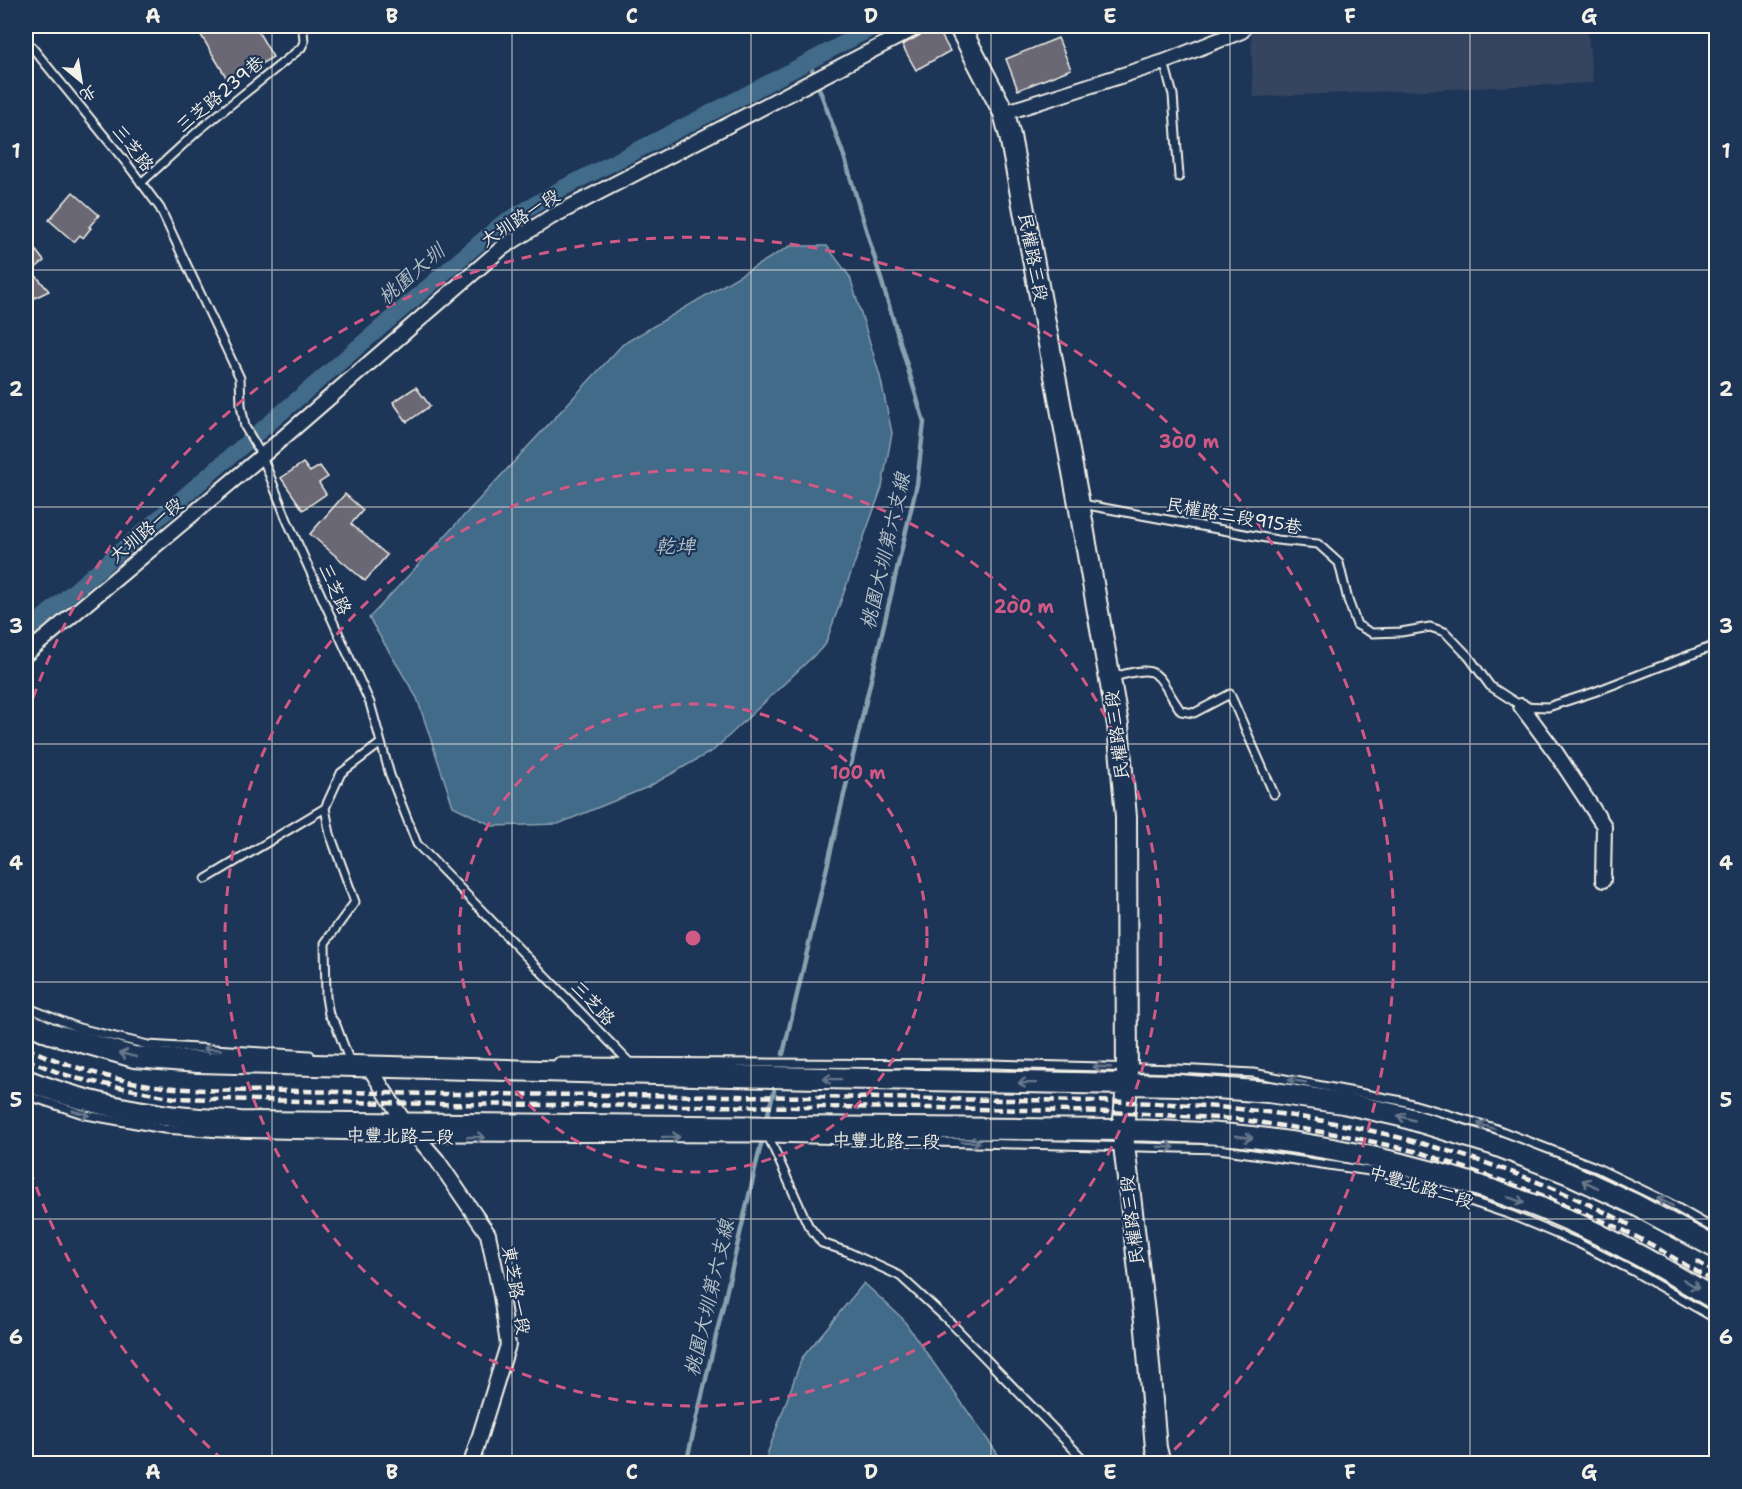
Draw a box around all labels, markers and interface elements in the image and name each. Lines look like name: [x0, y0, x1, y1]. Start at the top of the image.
text: A: [145, 3, 161, 29]
text: B: [386, 3, 398, 29]
text: C: [626, 3, 638, 29]
text: D: [864, 3, 878, 29]
text: E: [1103, 3, 1117, 29]
text: F: [1344, 3, 1356, 29]
text: G: [1581, 3, 1597, 29]
street label: 三芝路239巷: [171, 50, 269, 138]
north arrow: [51, 51, 111, 111]
text: 北: [76, 80, 100, 107]
street label: 三芝路: [107, 119, 159, 177]
text: 1: [11, 138, 21, 164]
text: 1: [1721, 138, 1731, 164]
street label: 大圳路一段: [476, 183, 564, 253]
street label: 民權路三段: [1013, 211, 1053, 303]
water label: 桃園大圳: [372, 237, 451, 310]
text: 2: [9, 376, 23, 402]
text: 2: [1719, 376, 1733, 402]
text: 300 m: [1159, 430, 1220, 454]
water label: 桃園大圳第六支線: [854, 469, 916, 632]
street label: 大圳路一段: [104, 492, 188, 568]
street label: 民權路三段915巷: [1164, 492, 1304, 540]
water label: 乾埤: [655, 533, 697, 559]
street label: 三芝路: [313, 559, 357, 619]
text: 200 m: [994, 595, 1055, 619]
text: 3: [9, 613, 23, 639]
text: 3: [1719, 613, 1733, 639]
street label: 民權路三段: [1100, 689, 1134, 781]
text: 100 m: [830, 761, 886, 785]
text: 4: [9, 850, 23, 876]
text: 4: [1719, 850, 1733, 876]
centre of rings: [683, 928, 703, 948]
street label: 三芝路: [566, 975, 620, 1031]
one-way arrow: [202, 1043, 222, 1054]
one-way arrow: [119, 1049, 138, 1061]
one-way arrow: [1093, 1062, 1113, 1073]
one-way arrow: [822, 1073, 842, 1084]
one-way arrow: [1287, 1075, 1307, 1086]
one-way arrow: [1017, 1077, 1037, 1089]
text: 5: [10, 1087, 22, 1113]
text: 5: [1720, 1087, 1732, 1113]
one-way arrow: [71, 1108, 90, 1119]
one-way arrow: [1397, 1112, 1416, 1123]
one-way arrow: [1477, 1120, 1496, 1131]
street label: 中豐北路二段: [346, 1123, 454, 1149]
street label: 中豐北路二段: [832, 1128, 940, 1154]
one-way arrow: [466, 1131, 486, 1143]
one-way arrow: [661, 1131, 681, 1143]
one-way arrow: [1234, 1131, 1254, 1142]
one-way arrow: [960, 1137, 980, 1148]
one-way arrow: [1155, 1141, 1175, 1152]
street label: 中豐北路二段: [1366, 1160, 1476, 1214]
street label: 民權路三段: [1115, 1174, 1149, 1266]
one-way arrow: [1581, 1177, 1599, 1189]
one-way arrow: [1506, 1195, 1524, 1206]
one-way arrow: [1657, 1196, 1675, 1207]
water label: 桃園大圳第六支線: [678, 1216, 740, 1379]
street label: 東芝路一段: [496, 1244, 536, 1336]
one-way arrow: [1682, 1279, 1699, 1291]
text: 6: [9, 1324, 23, 1350]
text: 6: [1719, 1324, 1733, 1350]
text: A: [145, 1459, 161, 1485]
text: B: [386, 1459, 398, 1485]
text: C: [626, 1459, 638, 1485]
text: D: [864, 1459, 878, 1485]
text: E: [1103, 1459, 1117, 1485]
text: F: [1344, 1459, 1356, 1485]
text: G: [1581, 1459, 1597, 1485]

